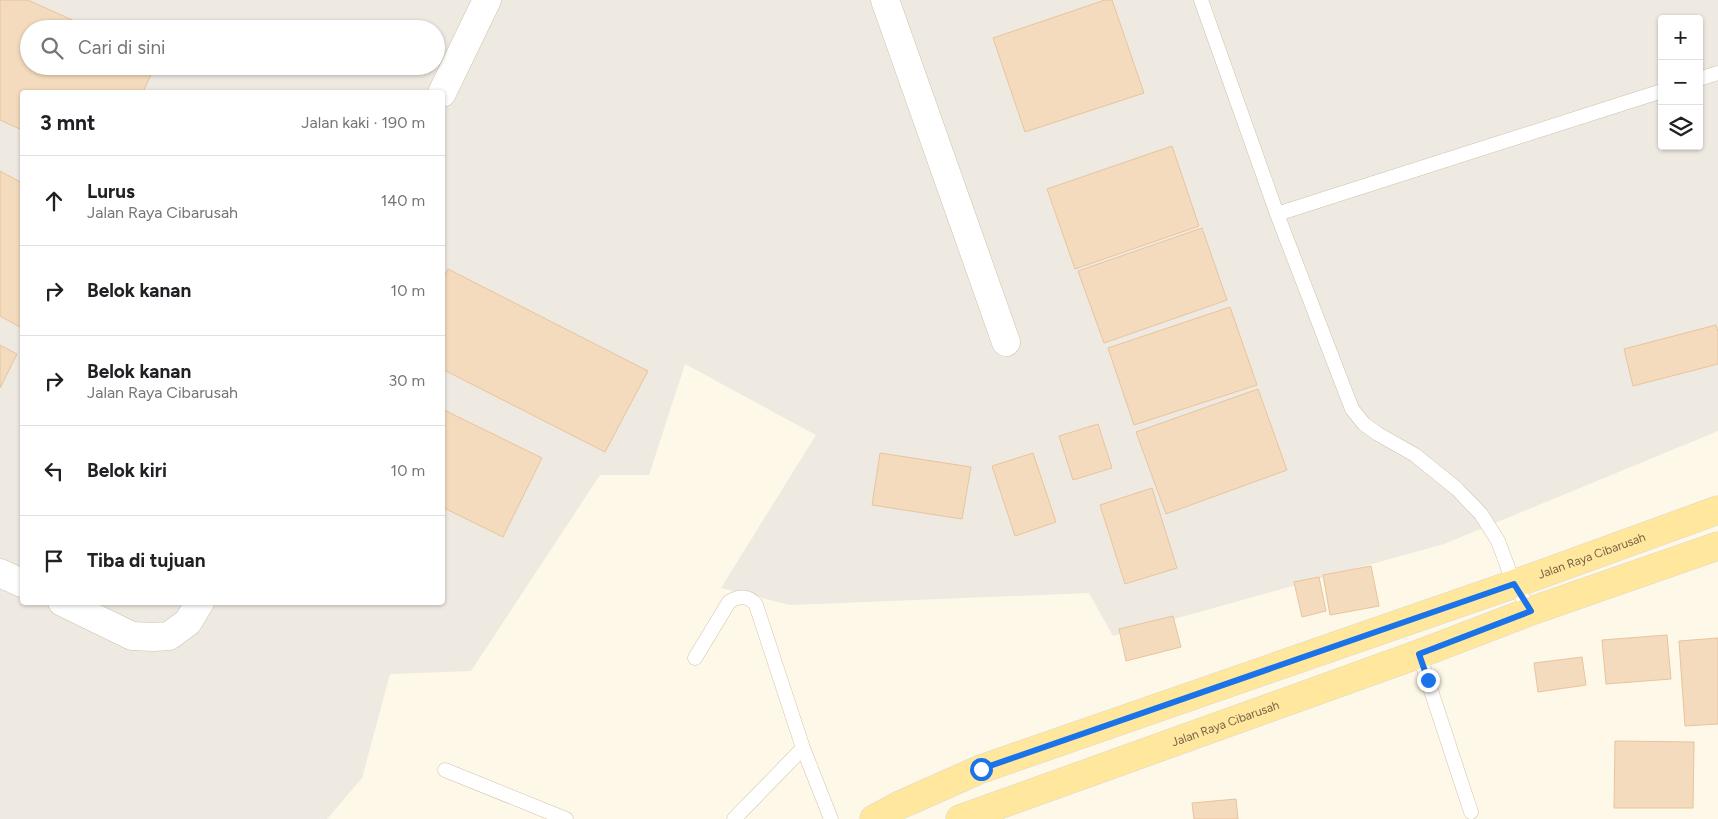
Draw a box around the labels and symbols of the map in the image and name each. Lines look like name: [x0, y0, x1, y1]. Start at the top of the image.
street label: Jalan Raya Cibarusah: [1536, 530, 1648, 582]
route end: [1417, 669, 1440, 692]
street label: Jalan Raya Cibarusah: [1170, 698, 1281, 749]
route start: [970, 758, 993, 781]

